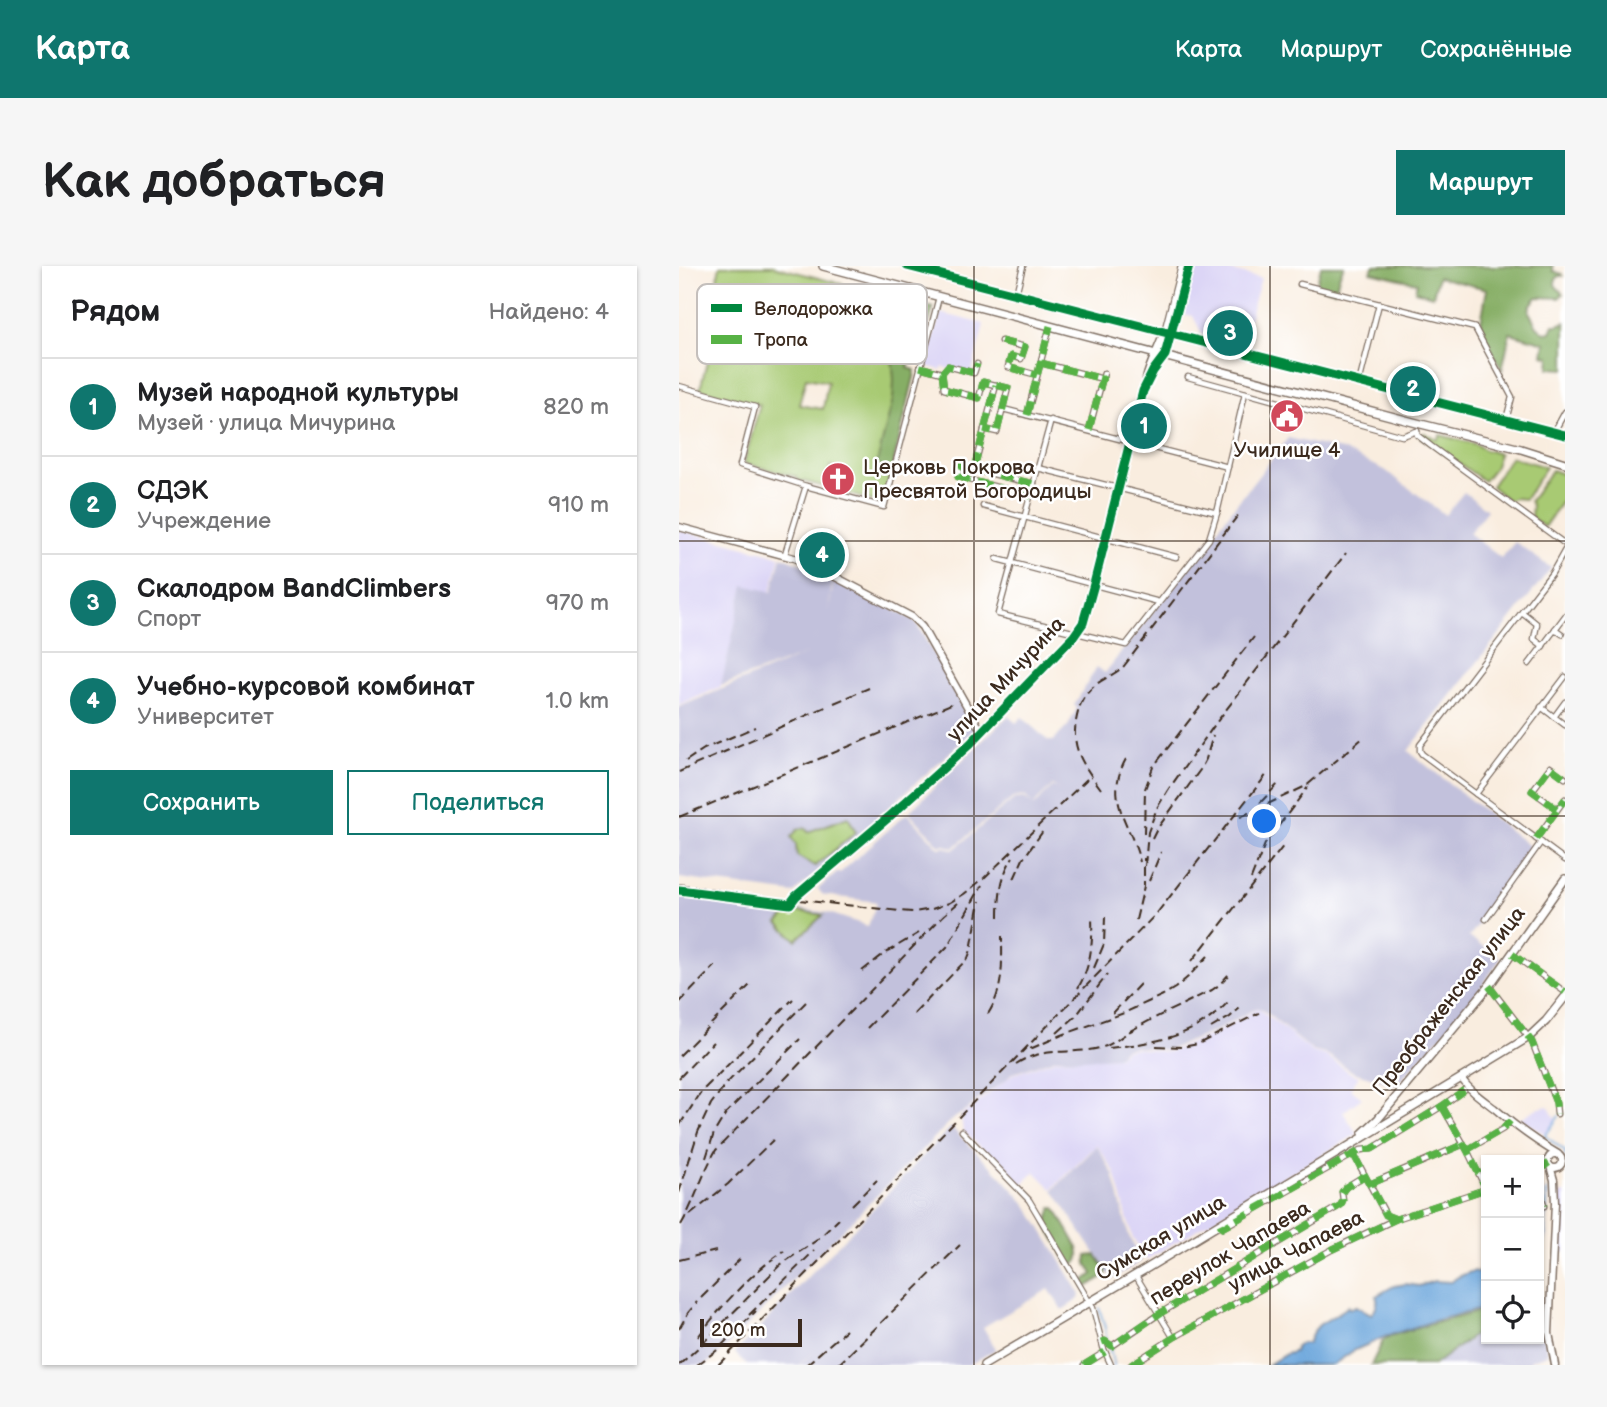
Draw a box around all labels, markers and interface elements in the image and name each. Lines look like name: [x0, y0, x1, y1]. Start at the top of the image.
text: Карта: [35, 29, 130, 69]
text: Карта: [1175, 35, 1242, 64]
text: Маршрут: [1280, 35, 1382, 64]
text: Сохранённые: [1420, 35, 1572, 64]
button: Маршрут: [1396, 150, 1565, 215]
text: Как добраться: [42, 153, 386, 212]
legend: [697, 284, 927, 364]
text: Рядом: [70, 294, 160, 330]
text: Найдено: 4: [489, 298, 609, 326]
text: Велодорожка: [754, 298, 873, 321]
pin: 3: [1207, 307, 1253, 359]
text: Тропа: [754, 329, 808, 352]
pin: 2: [1390, 363, 1436, 415]
text: Музей народной культуры: [137, 378, 459, 409]
text: 1: [88, 393, 98, 421]
text: 820 m: [543, 393, 609, 421]
public building icon: Училище 4: [1268, 397, 1306, 435]
pin: 1: [1121, 400, 1167, 452]
text: Музей · улица Мичурина: [137, 409, 396, 437]
place label: Училище 4: [1233, 438, 1341, 463]
place label: Церковь Покрова Пресвятой Богородицы: [863, 455, 1092, 504]
church icon: Церковь Покрова Пресвятой Богородицы: [819, 460, 857, 498]
text: СДЭК: [137, 476, 208, 507]
text: 2: [86, 491, 100, 519]
text: 910 m: [548, 491, 609, 519]
text: Учреждение: [137, 507, 271, 535]
pin: 4: [799, 529, 845, 581]
text: Cкалодром BandClimbers: [137, 574, 451, 605]
text: 3: [86, 589, 100, 617]
text: 970 m: [546, 589, 609, 617]
text: Спорт: [137, 605, 201, 633]
street label: улица Мичурина: [942, 611, 1071, 747]
text: Учебно-курсовой комбинат: [137, 672, 475, 703]
text: 4: [86, 687, 100, 715]
text: 1.0 km: [546, 687, 609, 715]
text: Университет: [137, 703, 274, 731]
button: Сохранить: [70, 770, 333, 835]
button: Поделиться: [347, 770, 609, 835]
your location: [1247, 804, 1281, 838]
street label: Преображенская улица: [1367, 901, 1531, 1101]
map controls: [1481, 1155, 1544, 1344]
button: +: [1481, 1155, 1544, 1218]
street label: Сумская улица: [1092, 1189, 1231, 1286]
street label: переулок Чапаева: [1145, 1195, 1315, 1311]
street label: улица Чапаева: [1224, 1205, 1369, 1297]
button: −: [1481, 1218, 1544, 1281]
button: locate: [1481, 1281, 1544, 1344]
scale bar: [700, 1316, 801, 1348]
text: 200 m: [711, 1319, 765, 1342]

